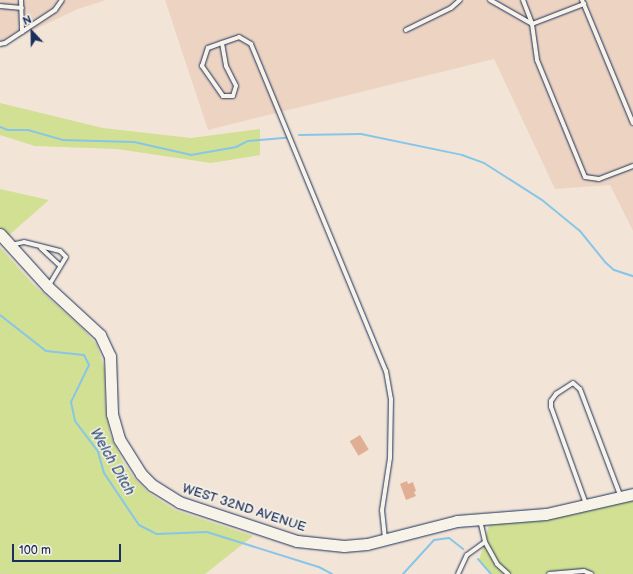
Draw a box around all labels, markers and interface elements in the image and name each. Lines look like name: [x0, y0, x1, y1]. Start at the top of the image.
north arrow: [12, 12, 52, 52]
text: N: [21, 13, 34, 28]
water label: Welch Ditch: [86, 426, 138, 498]
street label: WEST 32ND AVENUE: [180, 481, 308, 535]
scale bar: [14, 536, 123, 562]
text: 100 m: [19, 543, 51, 558]

